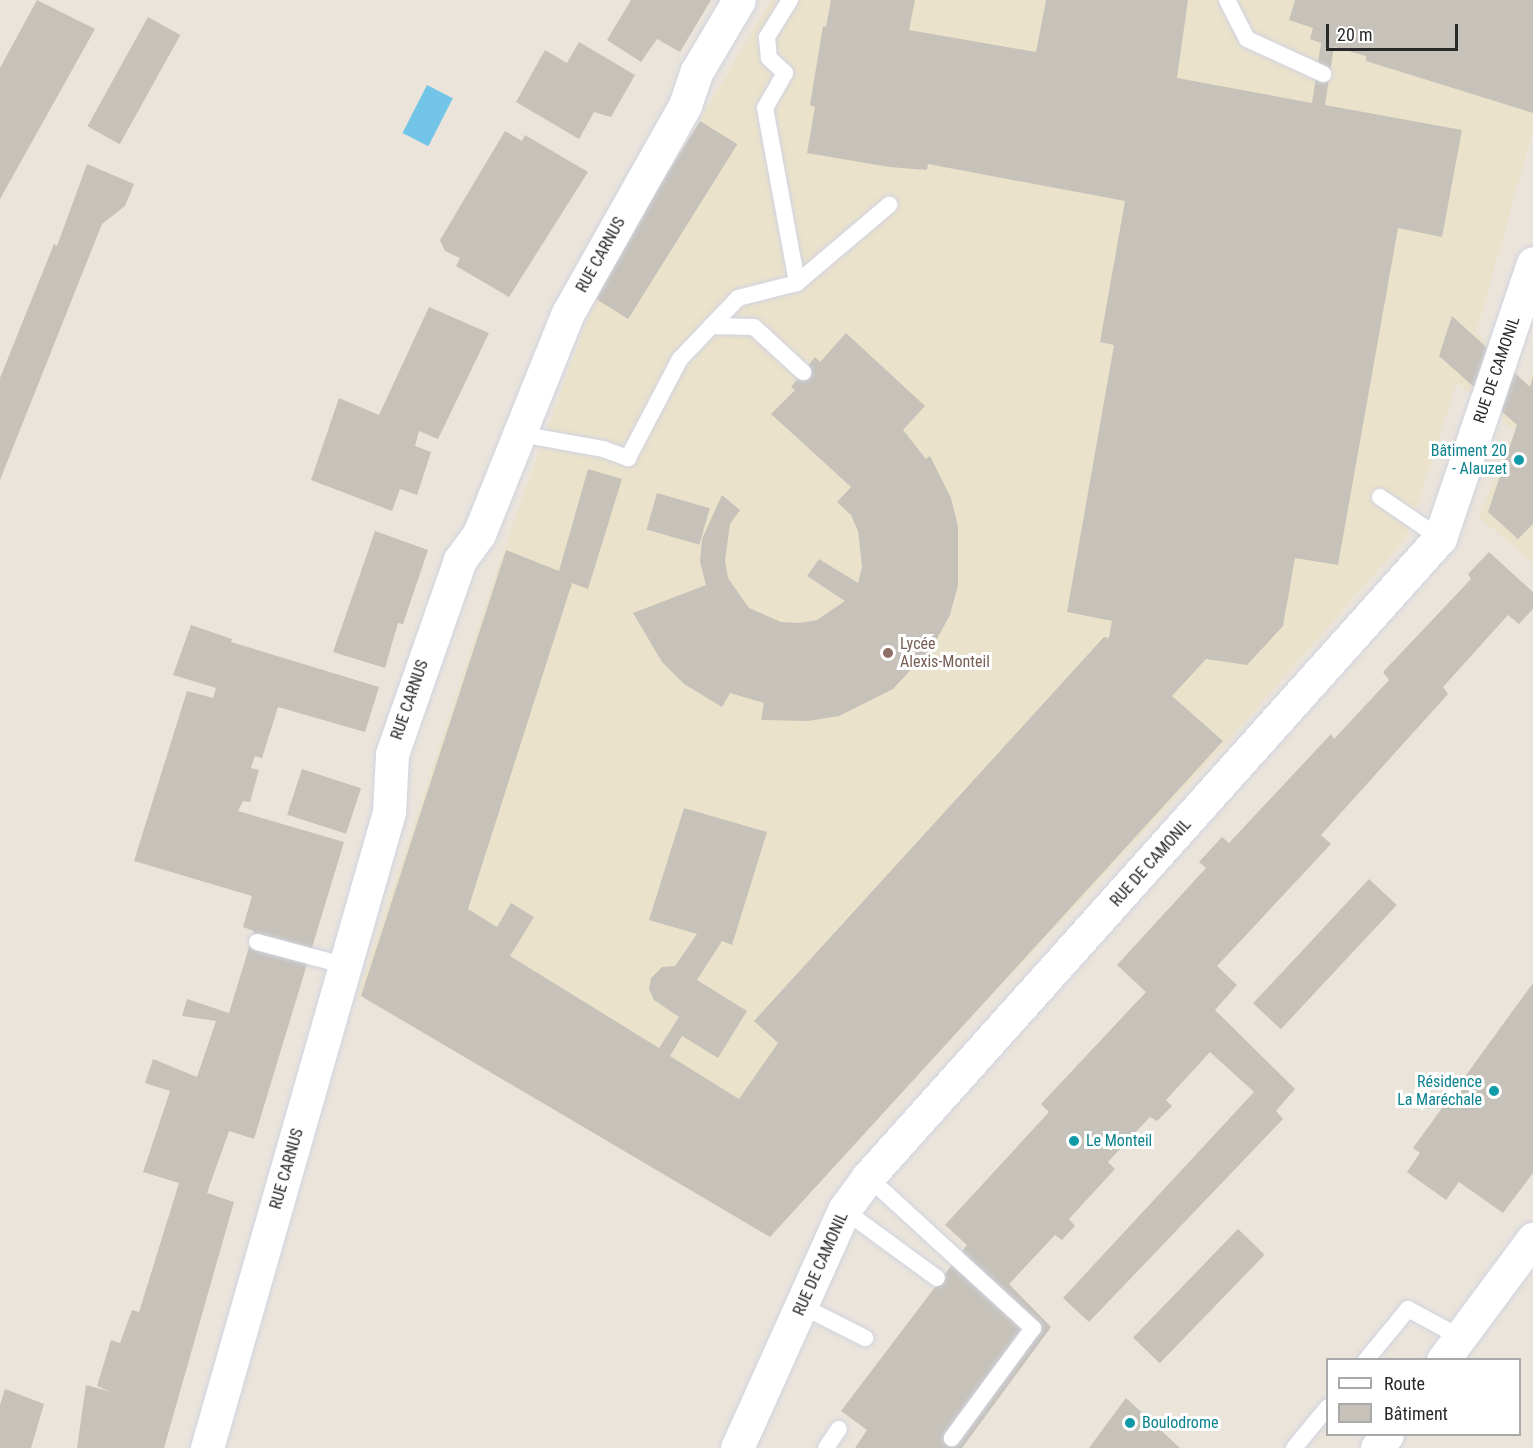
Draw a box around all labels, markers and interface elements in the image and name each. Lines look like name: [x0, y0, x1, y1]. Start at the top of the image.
scale bar: [1329, 12, 1461, 50]
text: 20 m: [1337, 24, 1372, 45]
street label: RUE CARNUS: [572, 214, 630, 296]
street label: RUE DE CAMONIL: [1470, 314, 1524, 426]
place label: Bâtiment 20 - Alauzet: [1431, 441, 1507, 479]
marker: Bâtiment 20 - Alauzet: [1512, 453, 1526, 467]
place label: Lycée Alexis-Monteil: [900, 634, 990, 672]
marker: Lycée Alexis-Monteil: [881, 646, 895, 660]
street label: RUE CARNUS: [387, 658, 433, 742]
street label: RUE DE CAMONIL: [1107, 815, 1195, 911]
place label: Résidence La Maréchale: [1397, 1072, 1482, 1110]
marker: Résidence La Maréchale: [1487, 1084, 1501, 1098]
street label: RUE CARNUS: [266, 1126, 308, 1212]
place label: Le Monteil: [1086, 1131, 1152, 1151]
marker: Le Monteil: [1067, 1134, 1081, 1148]
street label: RUE DE CAMONIL: [790, 1209, 852, 1319]
legend: [1326, 1358, 1521, 1436]
text: Route: [1384, 1373, 1425, 1394]
text: Bâtiment: [1384, 1403, 1448, 1424]
place label: Boulodrome: [1142, 1413, 1218, 1433]
marker: Boulodrome: [1123, 1416, 1137, 1430]

